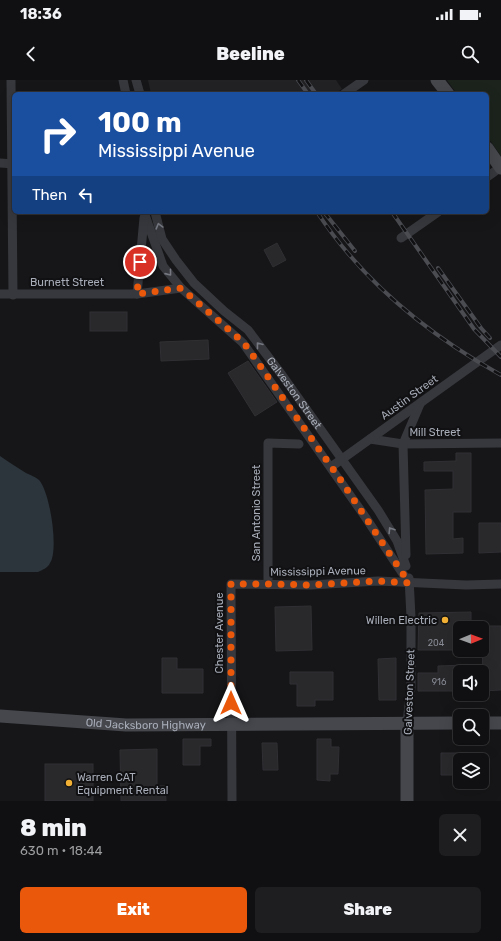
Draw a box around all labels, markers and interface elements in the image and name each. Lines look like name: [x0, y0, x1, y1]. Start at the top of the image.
text: 18:36: [20, 5, 62, 23]
icon: back: [20, 43, 42, 65]
text: Beeline: [216, 43, 285, 65]
icon: search: [459, 43, 481, 65]
text: 100 m: [98, 106, 182, 139]
icon: right: [32, 108, 84, 160]
text: Mississippi Avenue: [98, 140, 255, 162]
icon: left: [75, 184, 97, 206]
text: Then: [32, 186, 67, 204]
one-way arrow: [155, 222, 164, 229]
pin: [123, 245, 157, 279]
icon: arrive: [129, 251, 151, 273]
one-way arrow: [165, 269, 172, 276]
street label: Burnett Street: [30, 276, 105, 289]
one-way arrow: [257, 342, 264, 349]
street label: Galveston Street: [264, 354, 325, 432]
street label: Austin Street: [378, 372, 441, 423]
street label: Mill Street: [409, 426, 461, 439]
street label: San Antonio Street: [250, 464, 263, 561]
one-way arrow: [388, 527, 396, 534]
street label: Mississippi Avenue: [270, 564, 366, 579]
street label: Chester Avenue: [213, 592, 226, 674]
place label: Willen Electric: [366, 614, 437, 627]
marker: Willen Electric: [440, 615, 450, 625]
north arrow: [453, 621, 489, 657]
map controls: [453, 621, 489, 789]
house number: 204: [428, 638, 445, 648]
street label: Galveston Street: [402, 648, 418, 735]
button: sound: [453, 665, 489, 701]
house number: 916: [432, 677, 447, 687]
position arrow: [210, 682, 252, 724]
button: search: [453, 709, 489, 745]
street label: Old Jacksboro Highway: [85, 716, 206, 732]
button: layers: [453, 753, 489, 789]
place label: Warren CAT Equipment Rental: [77, 771, 168, 797]
marker: Warren CAT Equipment Rental: [64, 778, 74, 788]
text: 8 min: [20, 814, 87, 842]
button: close: [439, 814, 481, 856]
text: 630 m · 18:44: [20, 843, 103, 858]
button: Exit: [20, 887, 247, 933]
button: Share: [255, 887, 481, 933]

